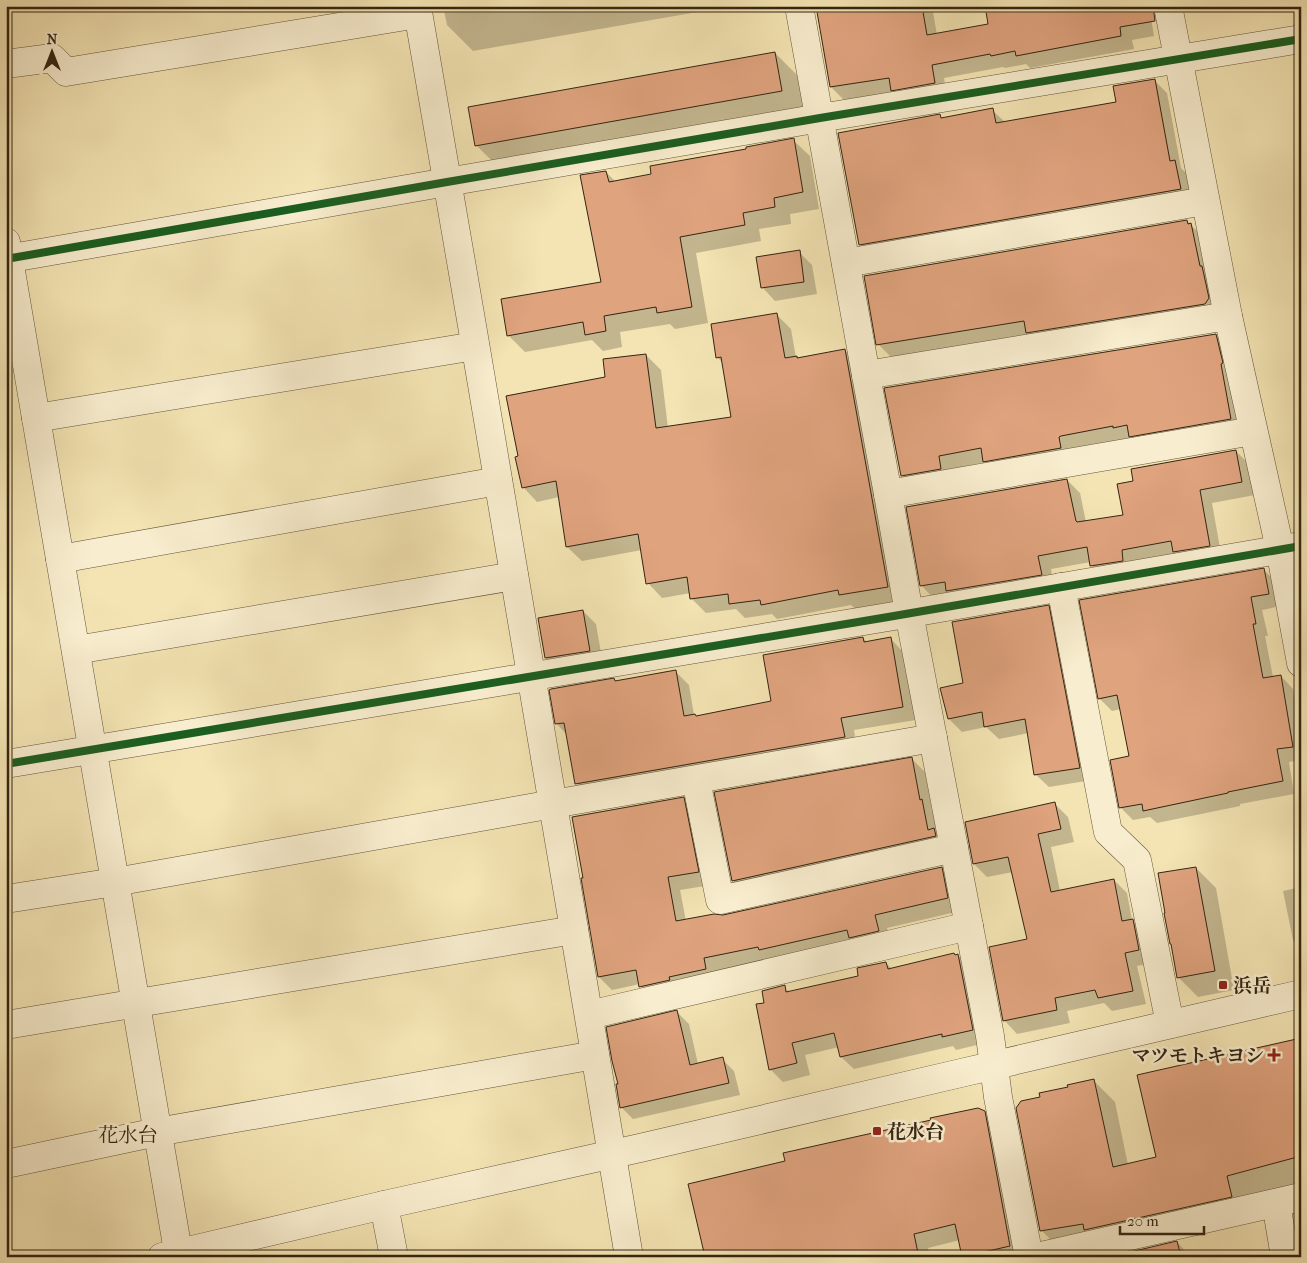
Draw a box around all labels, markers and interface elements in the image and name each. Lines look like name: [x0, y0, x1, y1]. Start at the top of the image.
north arrow: [28, 28, 78, 78]
text: N: [47, 31, 58, 48]
place label: 浜岳: [1233, 975, 1271, 997]
marker: 浜岳: [1217, 979, 1229, 991]
place label: マツモトキヨシ: [1132, 1045, 1264, 1067]
marker: マツモトキヨシ: [1268, 1049, 1280, 1061]
place label: 花水台: [887, 1121, 944, 1143]
district label: 花水台: [98, 1124, 158, 1147]
marker: 花水台: [871, 1125, 883, 1137]
scale bar: [1120, 1203, 1203, 1235]
text: 20 m: [1127, 1212, 1159, 1230]

